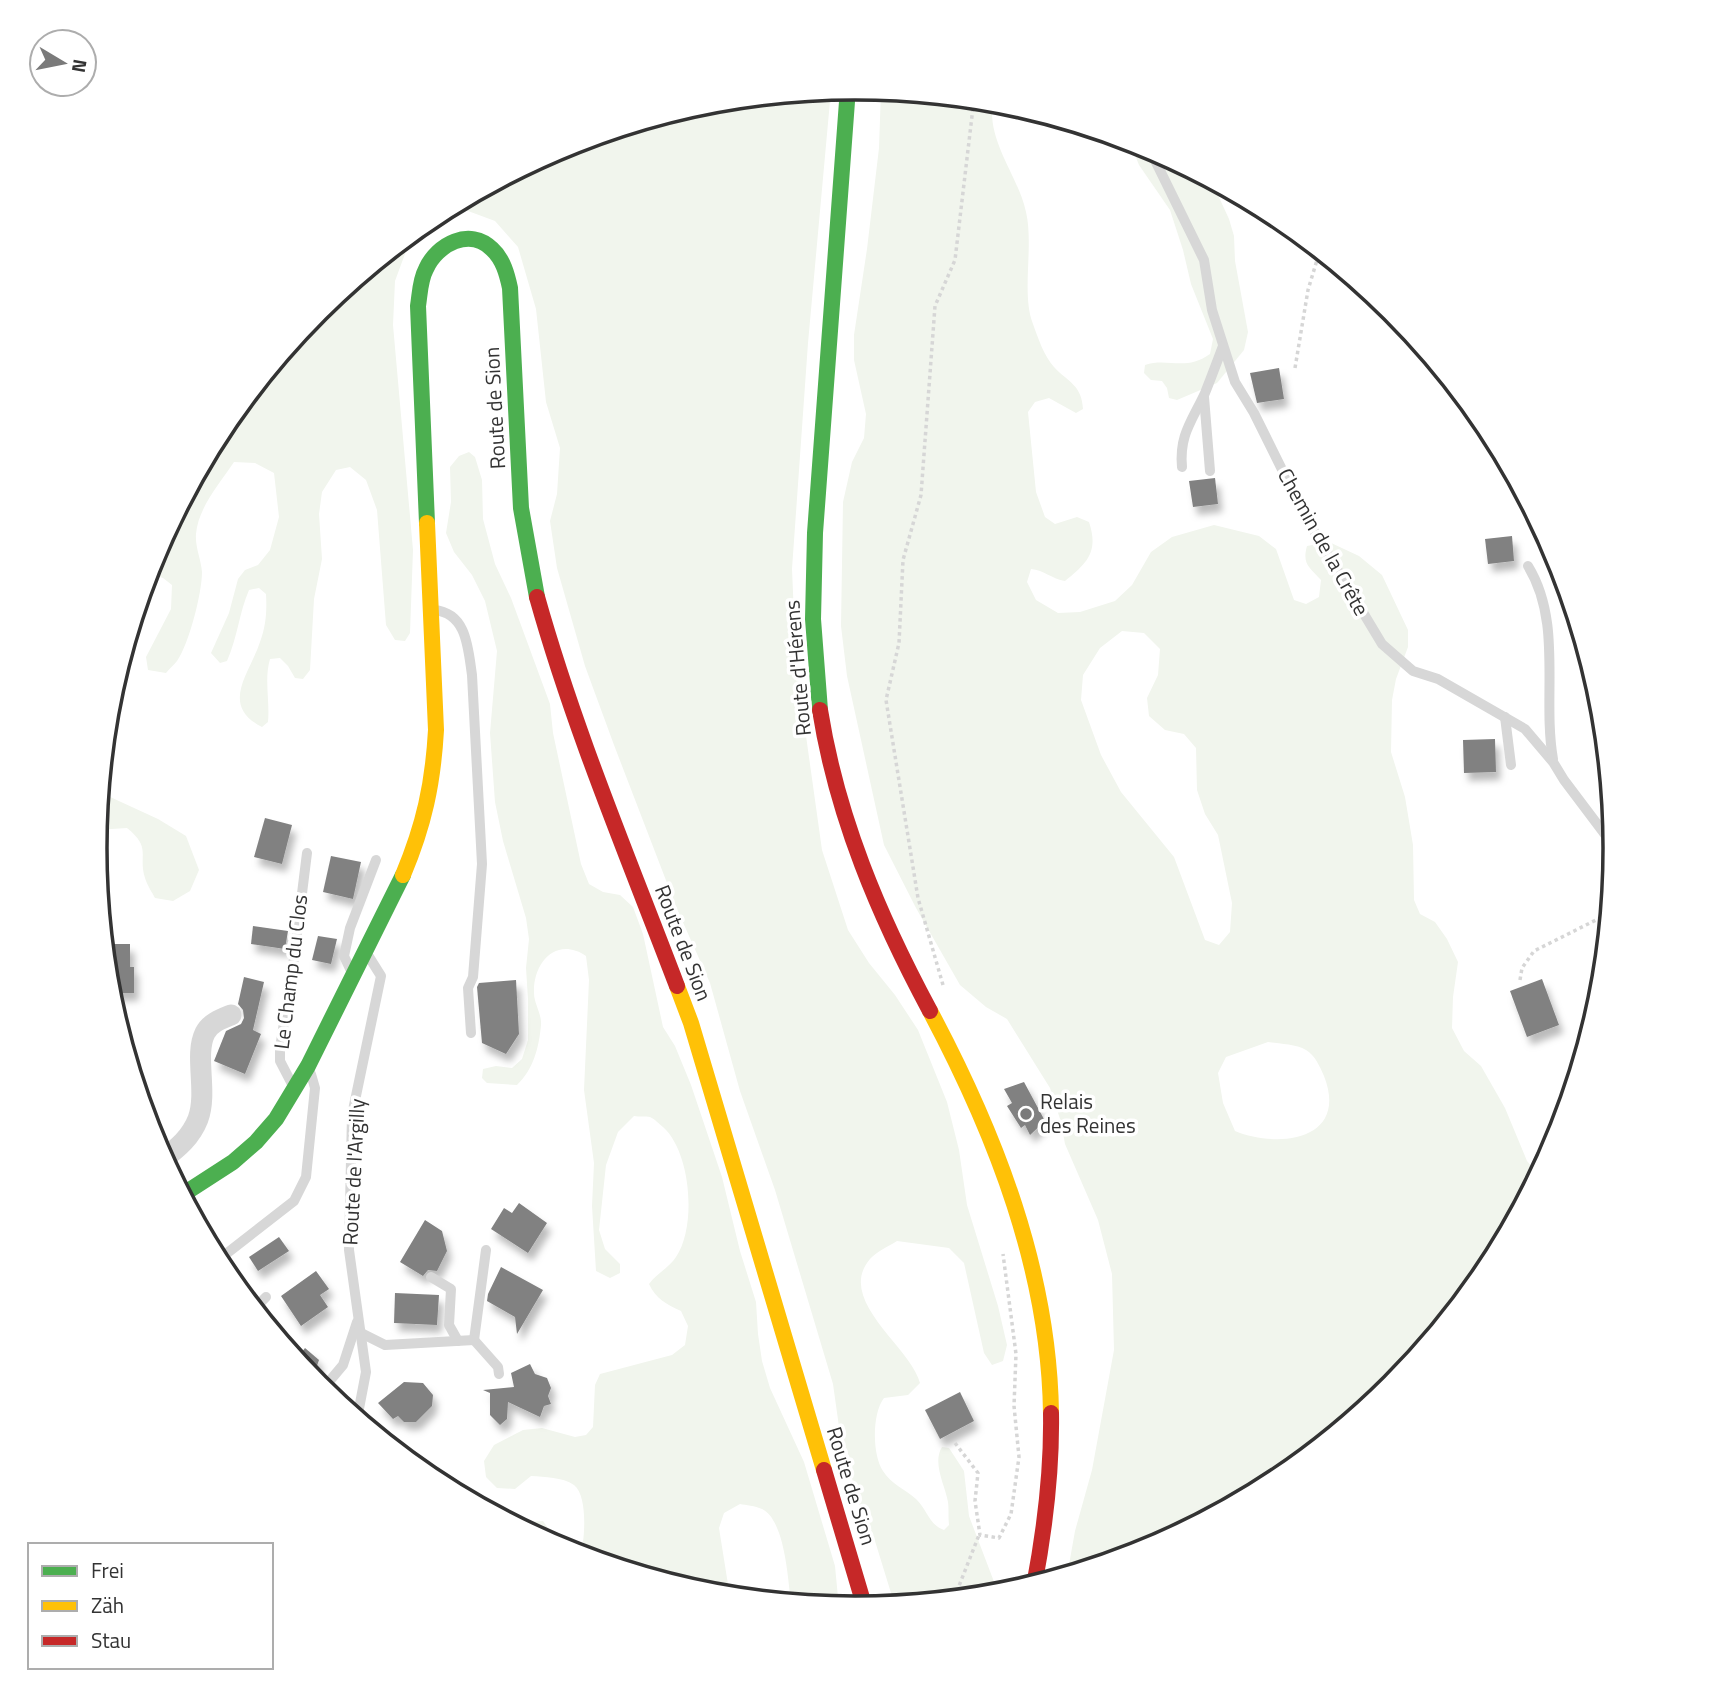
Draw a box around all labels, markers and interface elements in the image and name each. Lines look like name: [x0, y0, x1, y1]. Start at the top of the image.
north arrow: [28, 28, 98, 98]
text: N: [65, 57, 96, 75]
street label: Route de Sion: [475, 346, 513, 470]
street label: Chemin de la Crête: [1270, 462, 1378, 621]
street label: Route d'Hérens: [775, 599, 819, 737]
street label: Route de Sion: [647, 880, 721, 1005]
street label: Le Champ du Clos: [265, 893, 315, 1051]
place label: Relais des Reines: [1040, 1085, 1136, 1141]
street label: Route de l'Argilly: [333, 1098, 373, 1246]
marker: Relais des Reines: [1018, 1106, 1034, 1122]
street label: Route de Sion: [819, 1423, 885, 1549]
legend: [28, 1543, 273, 1669]
text: Frei: [91, 1554, 124, 1586]
text: Zäh: [91, 1589, 124, 1621]
text: Stau: [91, 1624, 131, 1656]

